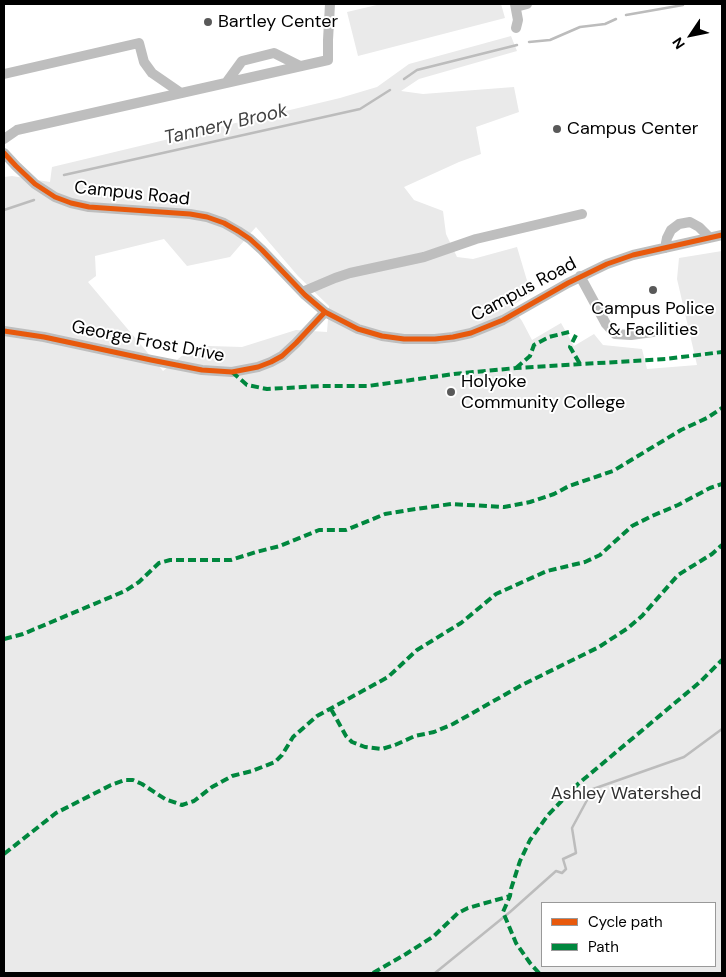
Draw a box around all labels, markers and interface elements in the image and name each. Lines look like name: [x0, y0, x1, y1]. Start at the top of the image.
north arrow: [666, 10, 716, 60]
place label: Bartley Center: [218, 11, 338, 33]
marker: Bartley Center: [202, 16, 214, 28]
text: N: [668, 34, 689, 53]
water label: Tannery Brook: [162, 100, 290, 150]
place label: Campus Center: [567, 118, 698, 140]
marker: Campus Center: [551, 123, 563, 135]
street label: Campus Road: [73, 177, 191, 211]
street label: Campus Road: [468, 253, 580, 327]
marker: Campus Police & Facilities: [647, 284, 659, 296]
place label: Campus Police & Facilities: [591, 298, 715, 340]
street label: George Frost Drive: [70, 317, 226, 367]
place label: Holyoke Community College: [461, 371, 625, 414]
marker: Holyoke Community College: [445, 386, 457, 398]
park label: Ashley Watershed: [551, 783, 701, 805]
legend: [541, 902, 716, 967]
text: Cycle path: [588, 912, 663, 932]
text: Path: [588, 937, 619, 957]

